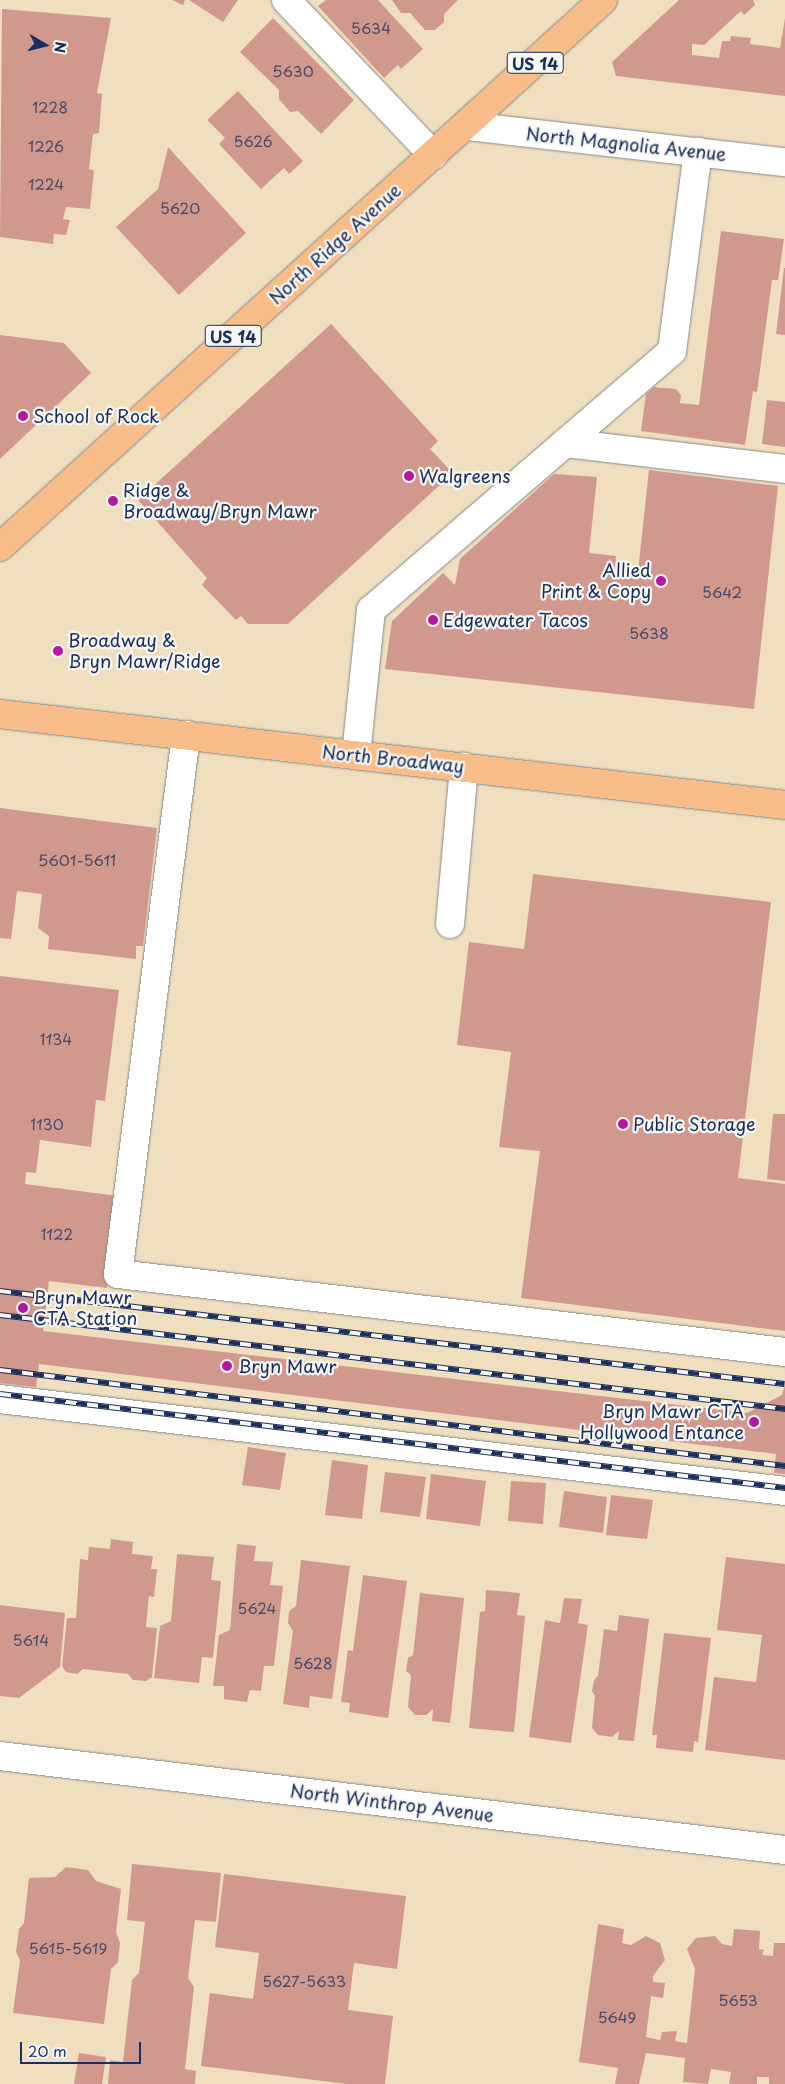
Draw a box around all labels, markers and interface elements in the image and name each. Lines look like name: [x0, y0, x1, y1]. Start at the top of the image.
house number: 5634: [351, 19, 391, 37]
north arrow: [20, 20, 70, 70]
text: N: [49, 40, 72, 54]
road number: US 14: [506, 49, 564, 76]
house number: 5630: [272, 62, 314, 80]
house number: 1228: [32, 98, 68, 116]
street label: North Magnolia Avenue: [523, 123, 729, 165]
house number: 5626: [234, 132, 272, 150]
house number: 1226: [28, 137, 64, 155]
house number: 1224: [28, 175, 64, 193]
street label: North Ridge Avenue: [264, 179, 406, 309]
house number: 5620: [160, 199, 200, 217]
road number: US 14: [204, 322, 262, 350]
place label: School of Rock: [33, 405, 159, 427]
marker: School of Rock: [17, 410, 29, 422]
place label: Walgreens: [419, 465, 510, 487]
marker: Walgreens: [403, 470, 415, 482]
place label: Ridge & Broadway/Bryn Mawr: [123, 480, 316, 522]
marker: Ridge & Broadway/Bryn Mawr: [107, 495, 119, 507]
place label: Allied Print & Copy: [540, 560, 651, 602]
marker: Allied Print & Copy: [655, 575, 667, 587]
house number: 5642: [702, 583, 742, 601]
place label: Edgewater Tacos: [443, 609, 588, 631]
marker: Edgewater Tacos: [427, 614, 439, 626]
house number: 5638: [629, 624, 669, 642]
place label: Broadway & Bryn Mawr/Ridge: [68, 630, 220, 672]
marker: Broadway & Bryn Mawr/Ridge: [52, 645, 64, 657]
street label: North Broadway: [320, 741, 466, 777]
house number: 5601-5611: [38, 851, 116, 869]
house number: 1134: [40, 1030, 72, 1048]
place label: Public Storage: [633, 1113, 757, 1135]
house number: 1130: [30, 1115, 64, 1133]
marker: Public Storage: [617, 1118, 629, 1130]
house number: 1122: [41, 1225, 73, 1243]
place label: Bryn Mawr CTA Station: [33, 1287, 138, 1330]
marker: Bryn Mawr CTA Station: [17, 1302, 29, 1314]
place label: Bryn Mawr: [238, 1355, 336, 1377]
marker: Bryn Mawr: [220, 1359, 234, 1373]
place label: Bryn Mawr CTA Hollywood Entance: [580, 1401, 744, 1444]
marker: Bryn Mawr CTA Hollywood Entance: [748, 1416, 760, 1428]
house number: 5624: [238, 1599, 276, 1617]
house number: 5614: [13, 1631, 49, 1649]
house number: 5628: [293, 1654, 333, 1672]
street label: North Winthrop Avenue: [289, 1780, 495, 1826]
house number: 5615-5619: [29, 1939, 107, 1957]
house number: 5627-5633: [262, 1972, 346, 1990]
house number: 5653: [718, 1991, 758, 2009]
house number: 5649: [598, 2008, 636, 2026]
scale bar: [22, 2032, 144, 2064]
text: 20 m: [28, 2039, 67, 2062]

